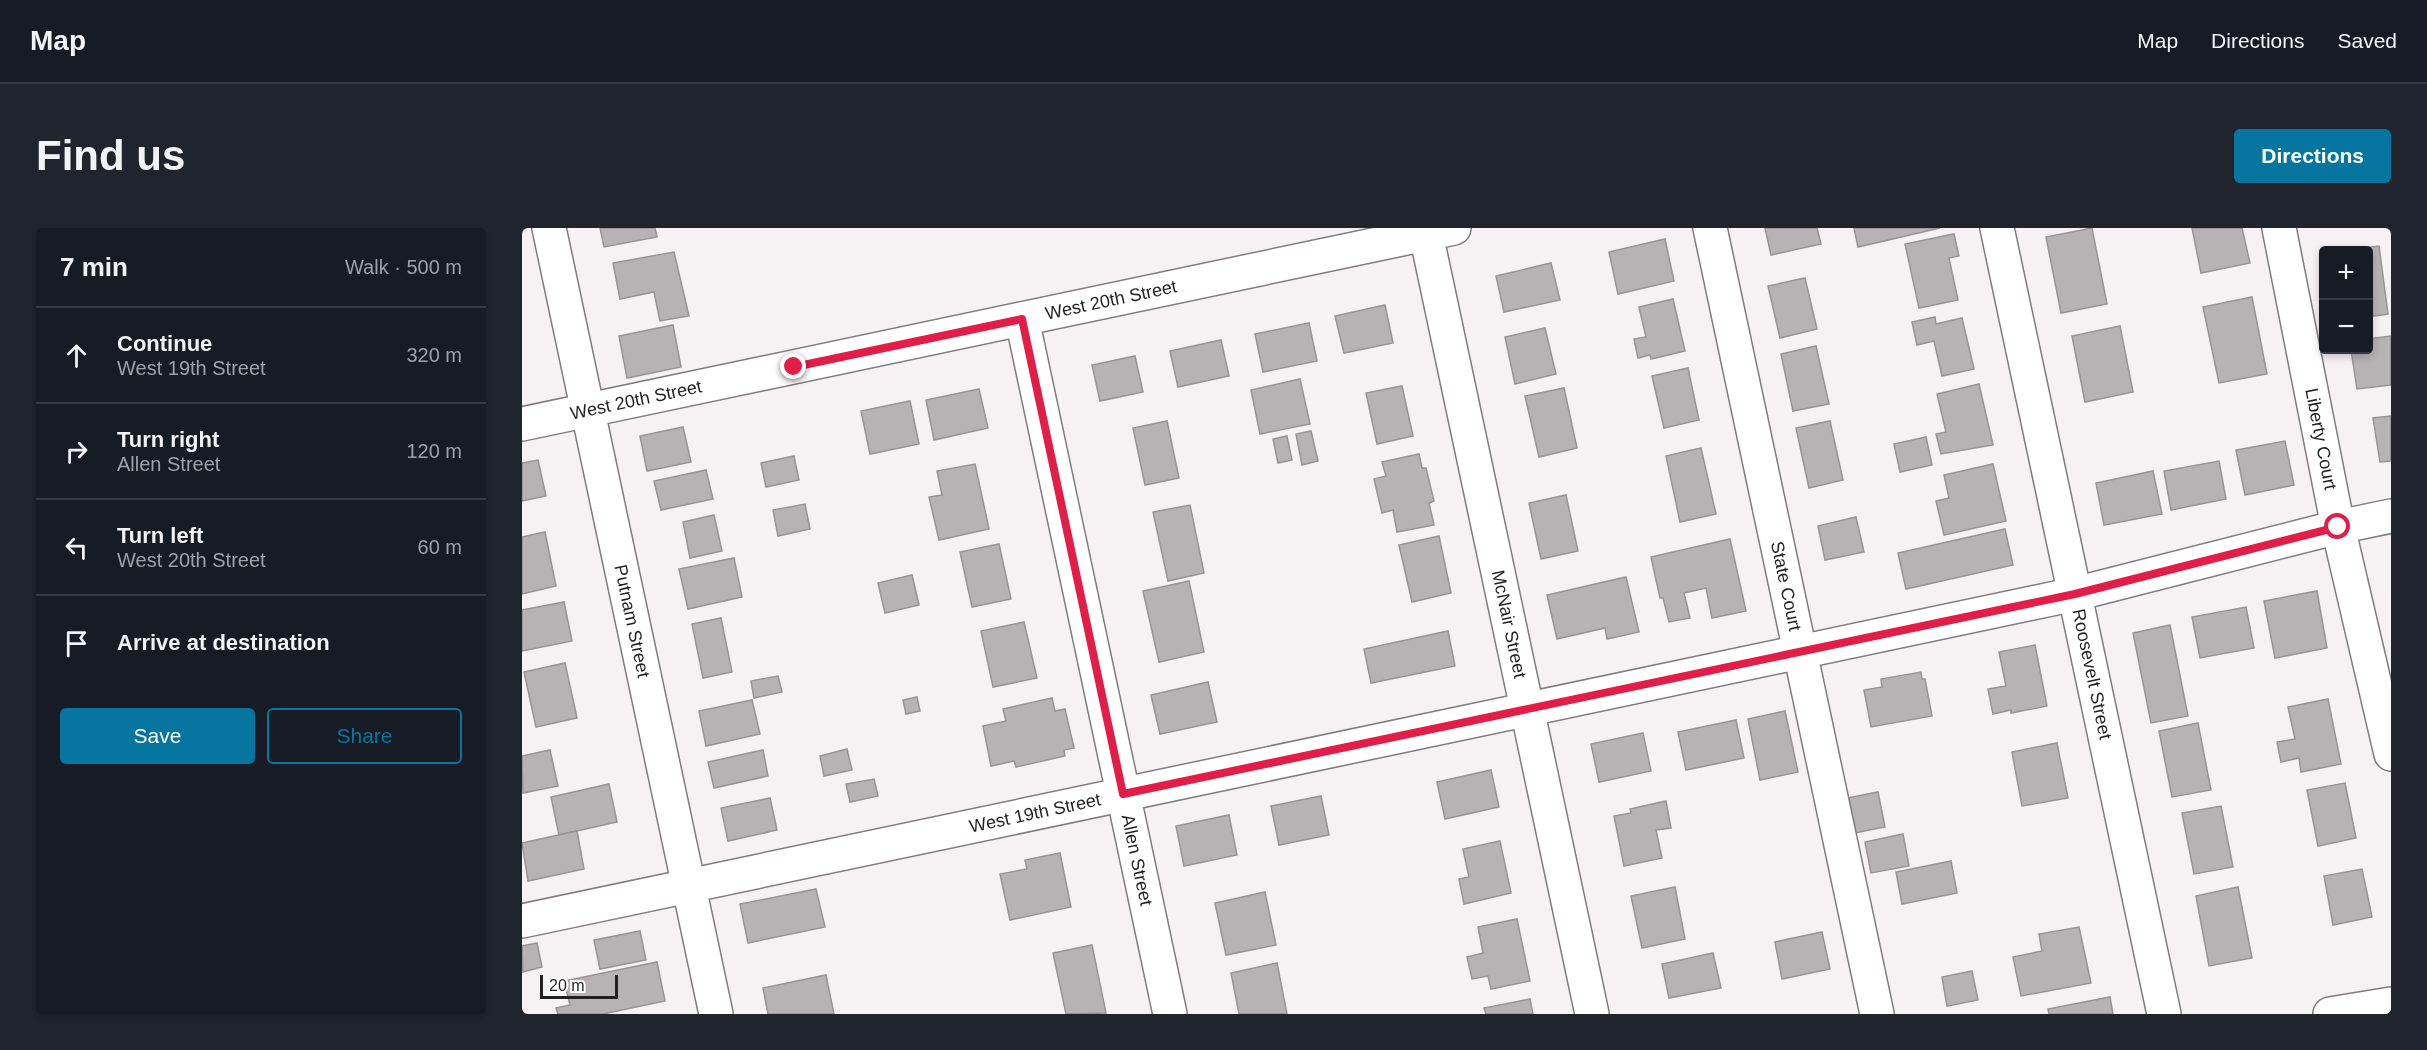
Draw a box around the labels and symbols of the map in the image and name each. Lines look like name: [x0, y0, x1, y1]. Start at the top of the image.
street label: West 20th Street: [1044, 276, 1178, 324]
route end: [780, 353, 806, 379]
street label: West 20th Street: [569, 376, 703, 424]
street label: Liberty Court: [2301, 387, 2341, 491]
route start: [2324, 513, 2350, 539]
street label: State Court: [1767, 539, 1805, 633]
street label: Putnam Street: [610, 563, 654, 679]
street label: McNair Street: [1488, 568, 1530, 680]
street label: Roosevelt Street: [2068, 607, 2116, 741]
street label: West 19th Street: [968, 789, 1102, 837]
street label: Allen Street: [1118, 812, 1156, 908]
scale bar: [540, 972, 618, 1000]

